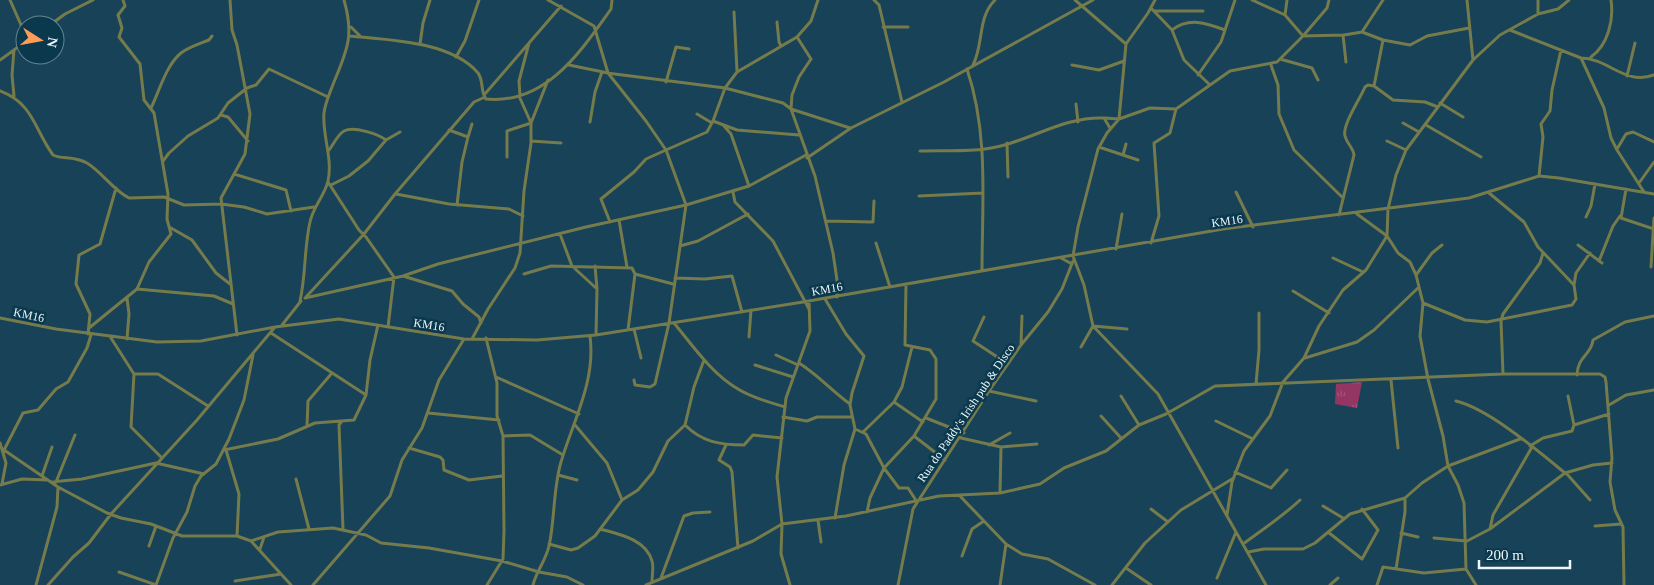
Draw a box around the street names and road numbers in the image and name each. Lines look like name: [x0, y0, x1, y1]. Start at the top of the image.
street label: KM16: [1211, 212, 1243, 230]
street label: KM16: [810, 279, 844, 299]
street label: KM16: [12, 305, 46, 325]
street label: KM16: [412, 316, 446, 334]
street label: Rua do Paddy's Irish pub & Disco: [914, 341, 1018, 485]

